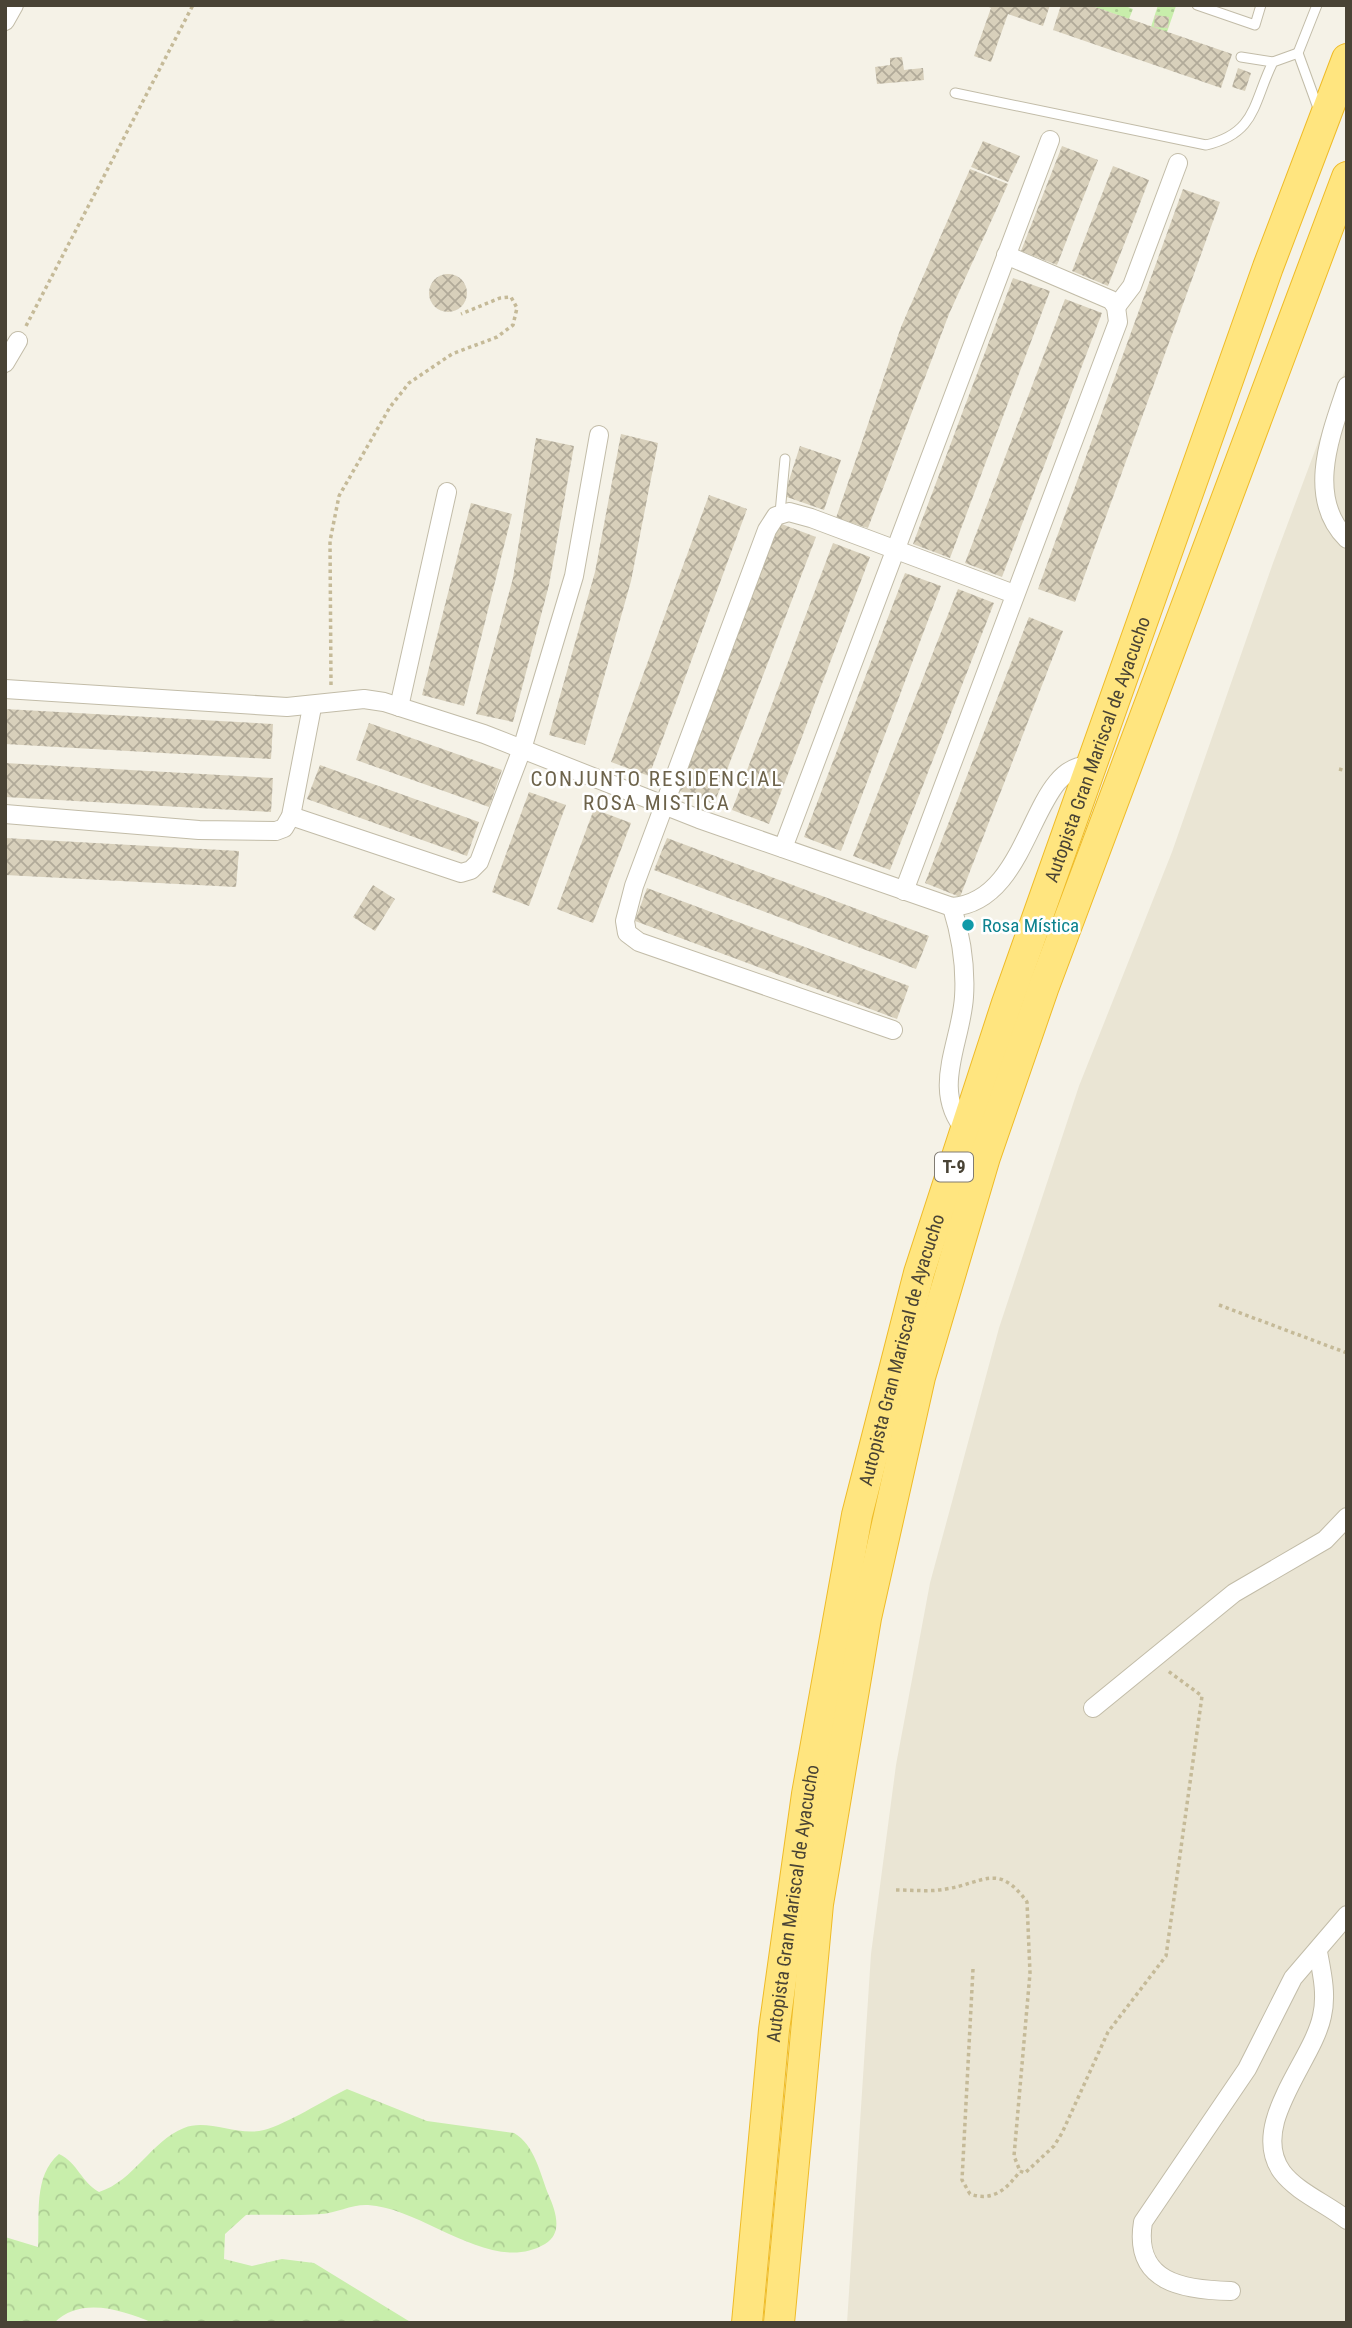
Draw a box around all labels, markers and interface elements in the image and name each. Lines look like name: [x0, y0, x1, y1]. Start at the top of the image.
street label: Autopista Gran Mariscal de Ayacucho: [1040, 613, 1155, 885]
district label: CONJUNTO RESIDENCIAL ROSA MISTICA: [531, 767, 783, 815]
place label: Rosa Mística: [982, 914, 1079, 937]
marker: Rosa Mística: [960, 917, 976, 933]
road number: T-9: [935, 1152, 973, 1182]
street label: Autopista Gran Mariscal de Ayacucho: [854, 1211, 949, 1488]
street label: Autopista Gran Mariscal de Ayacucho: [762, 1763, 824, 2044]

